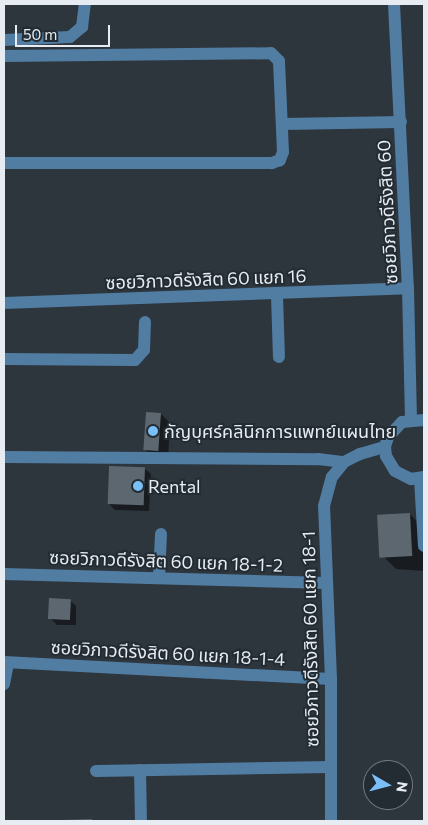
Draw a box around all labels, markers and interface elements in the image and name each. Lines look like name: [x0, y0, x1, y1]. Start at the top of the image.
scale bar: [18, 15, 112, 47]
text: 50 m: [23, 25, 57, 43]
street label: ซอยวิภาวดีรังสิต 60: [372, 139, 402, 285]
street label: ซอยวิภาวดีรังสิต 60 แยก 16: [105, 265, 307, 293]
place label: กัญบุศร์คลินิกการแพทย์แผนไทย: [164, 420, 396, 442]
marker: กัญบุศร์คลินิกการแพทย์แผนไทย: [146, 424, 160, 438]
place label: Rental: [148, 475, 201, 497]
marker: Rental: [132, 480, 144, 492]
street label: ซอยวิภาวดีรังสิต 60 แยก 18-1: [297, 531, 323, 747]
street label: ซอยวิภาวดีรังสิต 60 แยก 18-1-2: [49, 546, 283, 576]
street label: ซอยวิภาวดีรังสิต 60 แยก 18-1-4: [50, 636, 286, 670]
north arrow: [363, 760, 413, 810]
text: N: [393, 781, 412, 793]

